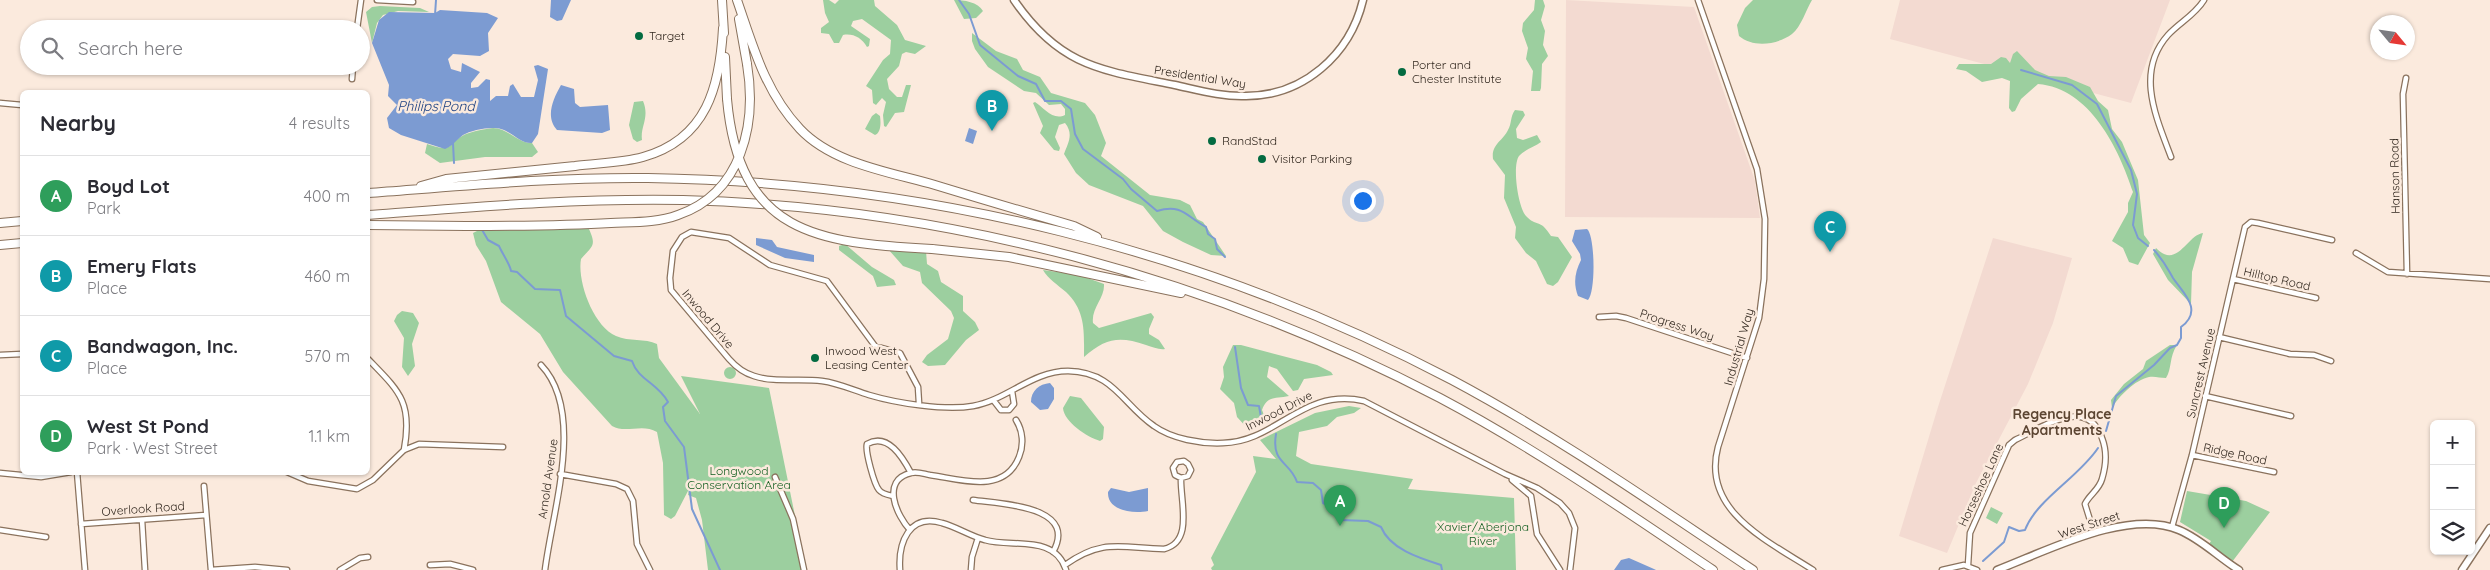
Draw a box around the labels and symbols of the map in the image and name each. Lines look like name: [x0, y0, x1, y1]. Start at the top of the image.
north arrow: [2370, 15, 2415, 60]
place label: Target: [649, 28, 685, 43]
marker: Target: [633, 30, 645, 42]
place label: Porter and Chester Institute: [1412, 57, 1502, 86]
street label: Presidential Way: [1153, 62, 1247, 91]
marker: Porter and Chester Institute: [1396, 66, 1408, 78]
pin: B: [976, 90, 1008, 131]
water label: Philips Pond: [397, 97, 476, 115]
place label: RandStad: [1222, 133, 1277, 148]
marker: RandStad: [1206, 135, 1218, 147]
street label: Hanson Road: [2386, 138, 2403, 214]
place label: Visitor Parking: [1272, 151, 1352, 166]
marker: Visitor Parking: [1256, 153, 1268, 165]
your location: [1350, 188, 1376, 214]
pin: C: [1814, 211, 1846, 252]
street label: Hilltop Road: [2242, 264, 2312, 294]
street label: Inwood Drive: [679, 286, 738, 352]
street label: Progress Way: [1638, 305, 1716, 344]
street label: Industrial Way: [1720, 306, 1757, 387]
street label: Suncrest Avenue: [2183, 326, 2218, 419]
place label: Inwood West Leasing Center: [825, 343, 909, 372]
marker: Inwood West Leasing Center: [809, 352, 821, 364]
street label: Inwood Drive: [1243, 387, 1315, 434]
district label: Regency Place Apartments: [2013, 405, 2111, 439]
street label: Arnold Avenue: [534, 438, 561, 520]
street label: Ridge Road: [2202, 439, 2268, 468]
street label: Horseshoe Lane: [1955, 441, 2006, 529]
park label: Longwood Conservation Area: [687, 463, 791, 492]
pin: A: [1324, 485, 1356, 526]
pin: D: [2208, 487, 2240, 528]
street label: Overlook Road: [101, 498, 185, 519]
street label: West Street: [2056, 508, 2122, 542]
park label: Xavier/Aberjona River: [1437, 519, 1529, 548]

